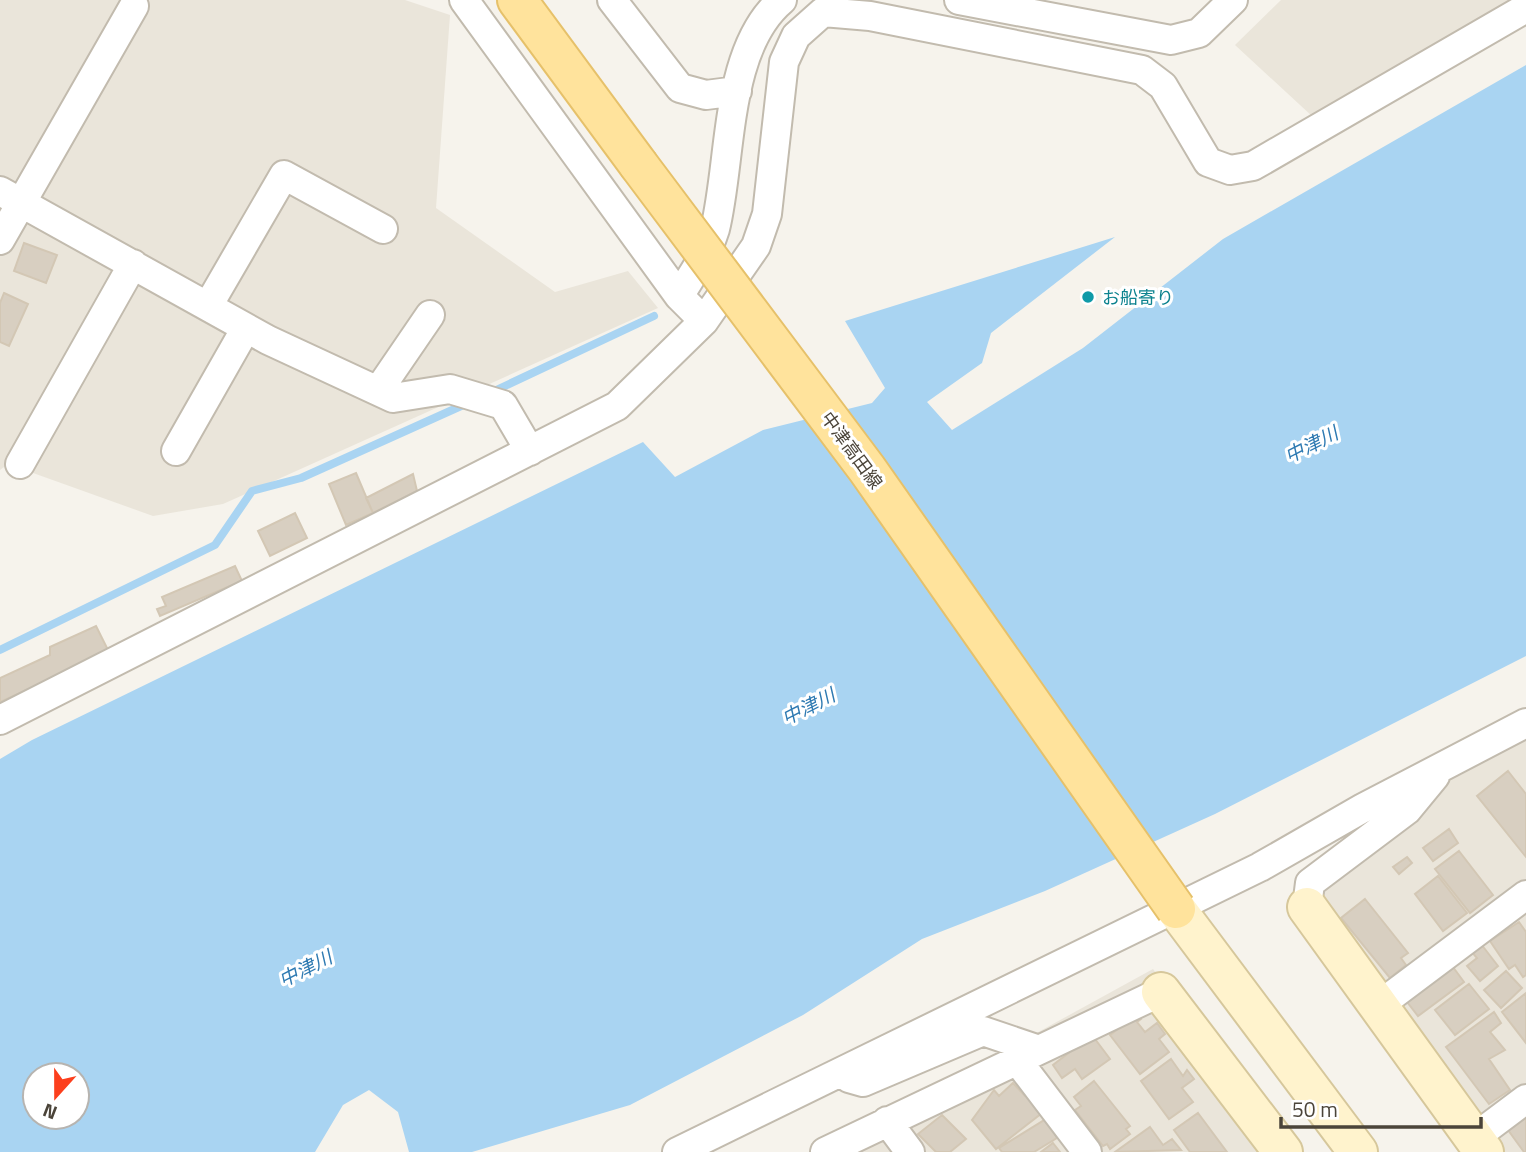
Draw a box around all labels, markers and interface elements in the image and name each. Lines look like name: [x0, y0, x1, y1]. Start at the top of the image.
place label: お船寄り: [1102, 284, 1174, 311]
marker: お船寄り: [1080, 289, 1096, 305]
street label: 中津高田線: [815, 406, 889, 494]
water label: 中津川: [1279, 417, 1345, 470]
water label: 中津川: [776, 679, 842, 732]
water label: 中津川: [273, 941, 339, 994]
north arrow: [21, 1061, 91, 1131]
scale bar: [1281, 1086, 1480, 1130]
text: 50 m: [1292, 1093, 1338, 1125]
text: N: [38, 1096, 61, 1128]

